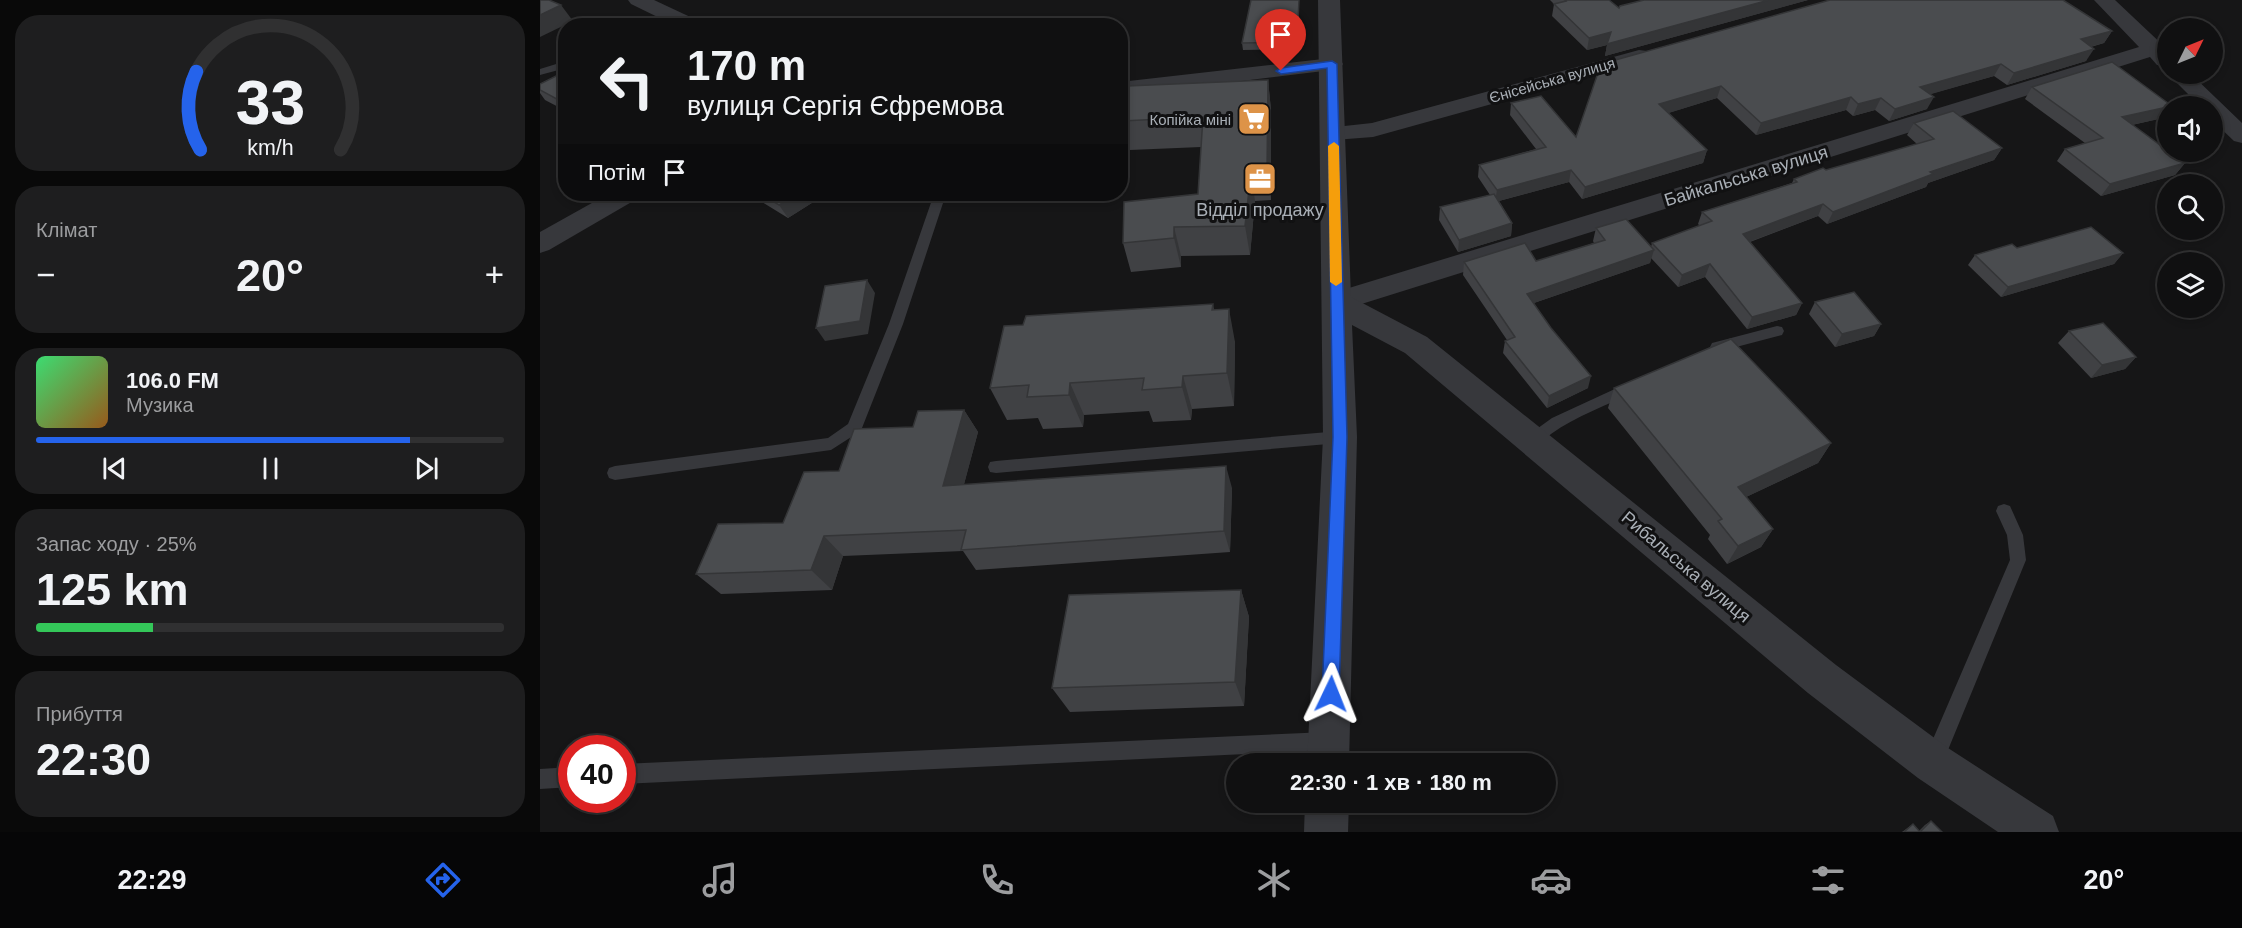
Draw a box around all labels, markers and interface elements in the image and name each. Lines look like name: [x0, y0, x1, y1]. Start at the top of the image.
pin: [1255, 9, 1306, 71]
icon: arrive: [1264, 18, 1297, 51]
north arrow: [2157, 18, 2223, 84]
map controls: [2157, 18, 2223, 318]
icon: left: [588, 42, 666, 120]
text: 170 m: [687, 42, 806, 89]
street label: Єнісейська вулиця: [1487, 54, 1617, 106]
text: 33: [235, 68, 305, 137]
text: вулиця Сергія Єфремова: [687, 91, 1004, 121]
button: sound: [2157, 96, 2223, 162]
supermarket icon: Копійка міні: [1236, 101, 1272, 137]
place label: Копійка міні: [1149, 111, 1231, 128]
text: km/h: [247, 136, 293, 160]
street label: Байкальська вулиця: [1662, 142, 1830, 210]
icon: arrive: [658, 156, 691, 189]
text: Потім: [588, 160, 646, 185]
office icon: Відділ продажу: [1242, 161, 1278, 197]
button: search: [2157, 174, 2223, 240]
place label: Відділ продажу: [1196, 200, 1324, 220]
text: Клімат: [36, 219, 97, 241]
text: 20°: [236, 250, 304, 301]
button: layers: [2157, 252, 2223, 318]
text: −: [36, 256, 55, 293]
text: +: [485, 256, 504, 293]
text: 106.0 FM: [126, 368, 219, 393]
text: Музика: [126, 394, 194, 416]
icon: previous: [98, 452, 131, 485]
icon: pause: [254, 452, 287, 485]
icon: next: [410, 452, 443, 485]
street label: Рибальська вулиця: [1618, 507, 1754, 627]
text: Запас ходу · 25%: [36, 533, 197, 555]
text: 125 km: [36, 564, 189, 615]
position arrow: [1299, 662, 1363, 726]
text: Прибуття: [36, 703, 123, 725]
text: 22:30: [36, 734, 151, 785]
speed limit sign: 40: [558, 735, 636, 813]
text: 22:30 · 1 хв · 180 m: [1290, 770, 1492, 795]
icon: directions: [422, 859, 464, 901]
icon: music: [699, 859, 741, 901]
icon: phone: [976, 859, 1018, 901]
icon: climate: [1253, 859, 1295, 901]
icon: car: [1530, 859, 1572, 901]
icon: filters: [1807, 859, 1849, 901]
text: 22:29: [118, 865, 187, 895]
text: 20°: [2084, 865, 2124, 895]

